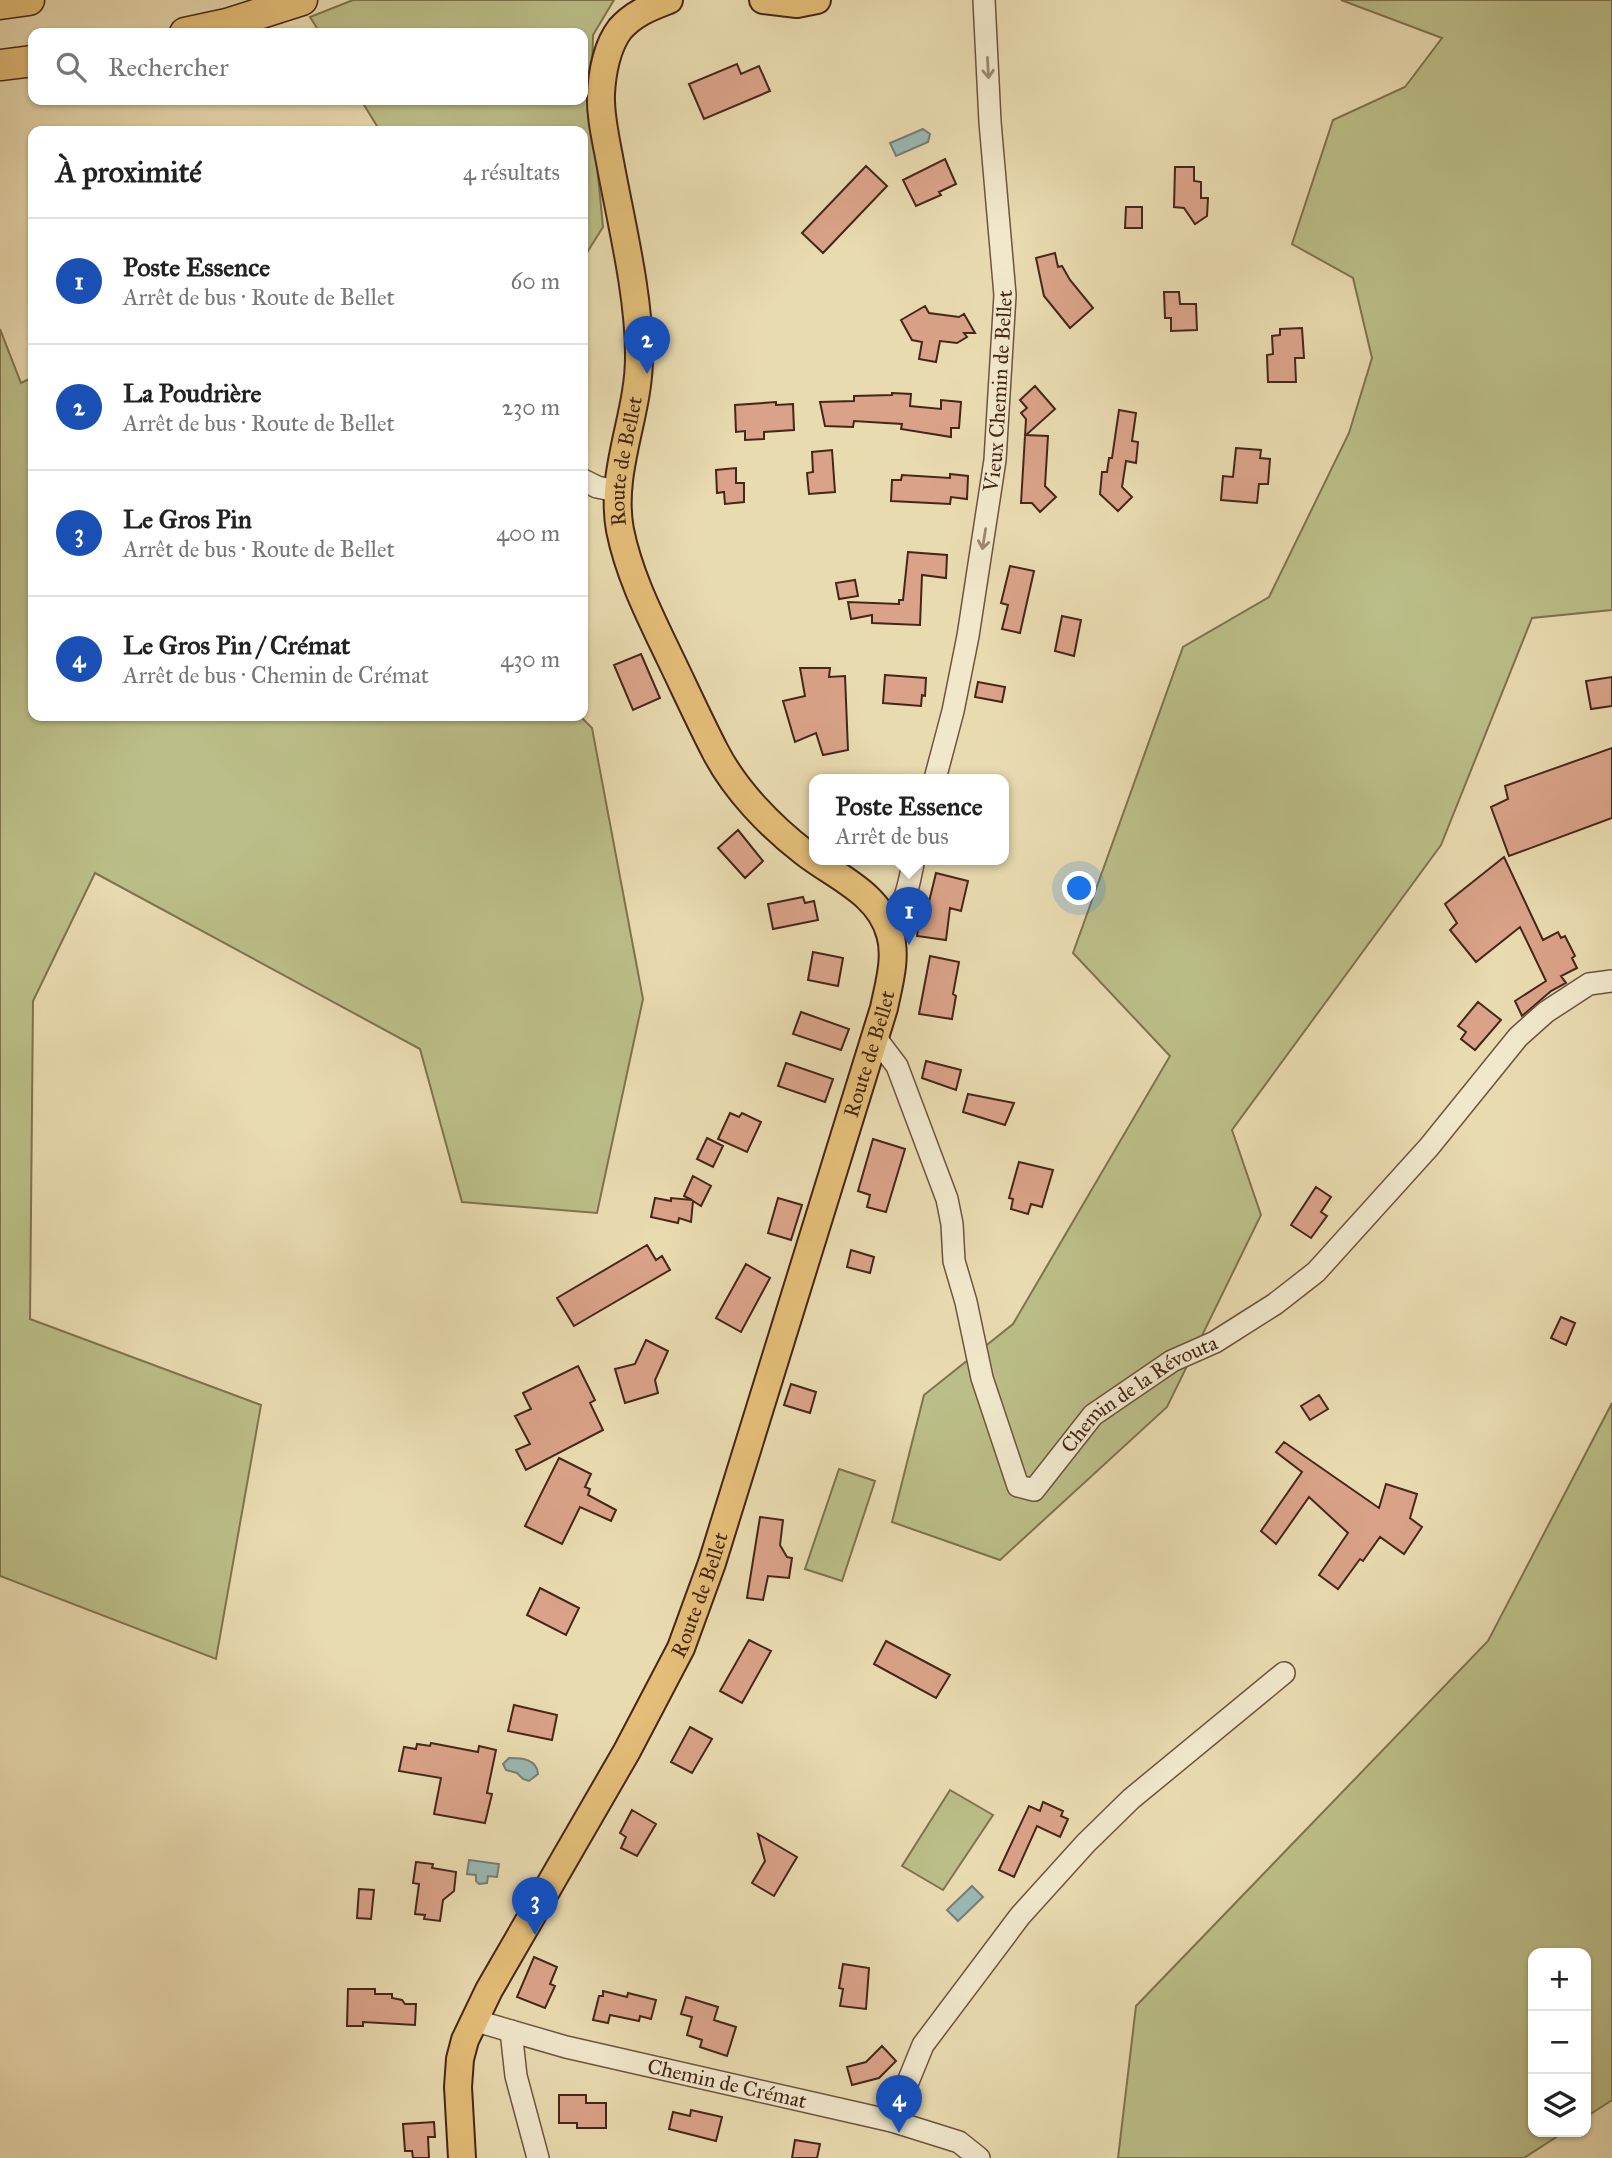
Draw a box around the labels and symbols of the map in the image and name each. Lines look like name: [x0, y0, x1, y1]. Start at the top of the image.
one-way arrow: [981, 56, 994, 79]
street label: Vieux Chemin de Bellet: [977, 288, 1018, 495]
pin: 2: [624, 316, 670, 374]
street label: Route de Bellet: [605, 394, 648, 527]
one-way arrow: [977, 527, 990, 550]
your location: [1062, 871, 1096, 905]
pin: 1: [886, 887, 932, 945]
street label: Route de Bellet: [838, 988, 901, 1120]
street label: Chemin de la Révouta: [1055, 1330, 1222, 1458]
street label: Route de Bellet: [665, 1528, 734, 1662]
pin: 3: [512, 1877, 558, 1935]
street label: Chemin de Crémat: [645, 2053, 810, 2114]
pin: 4: [876, 2075, 922, 2133]

